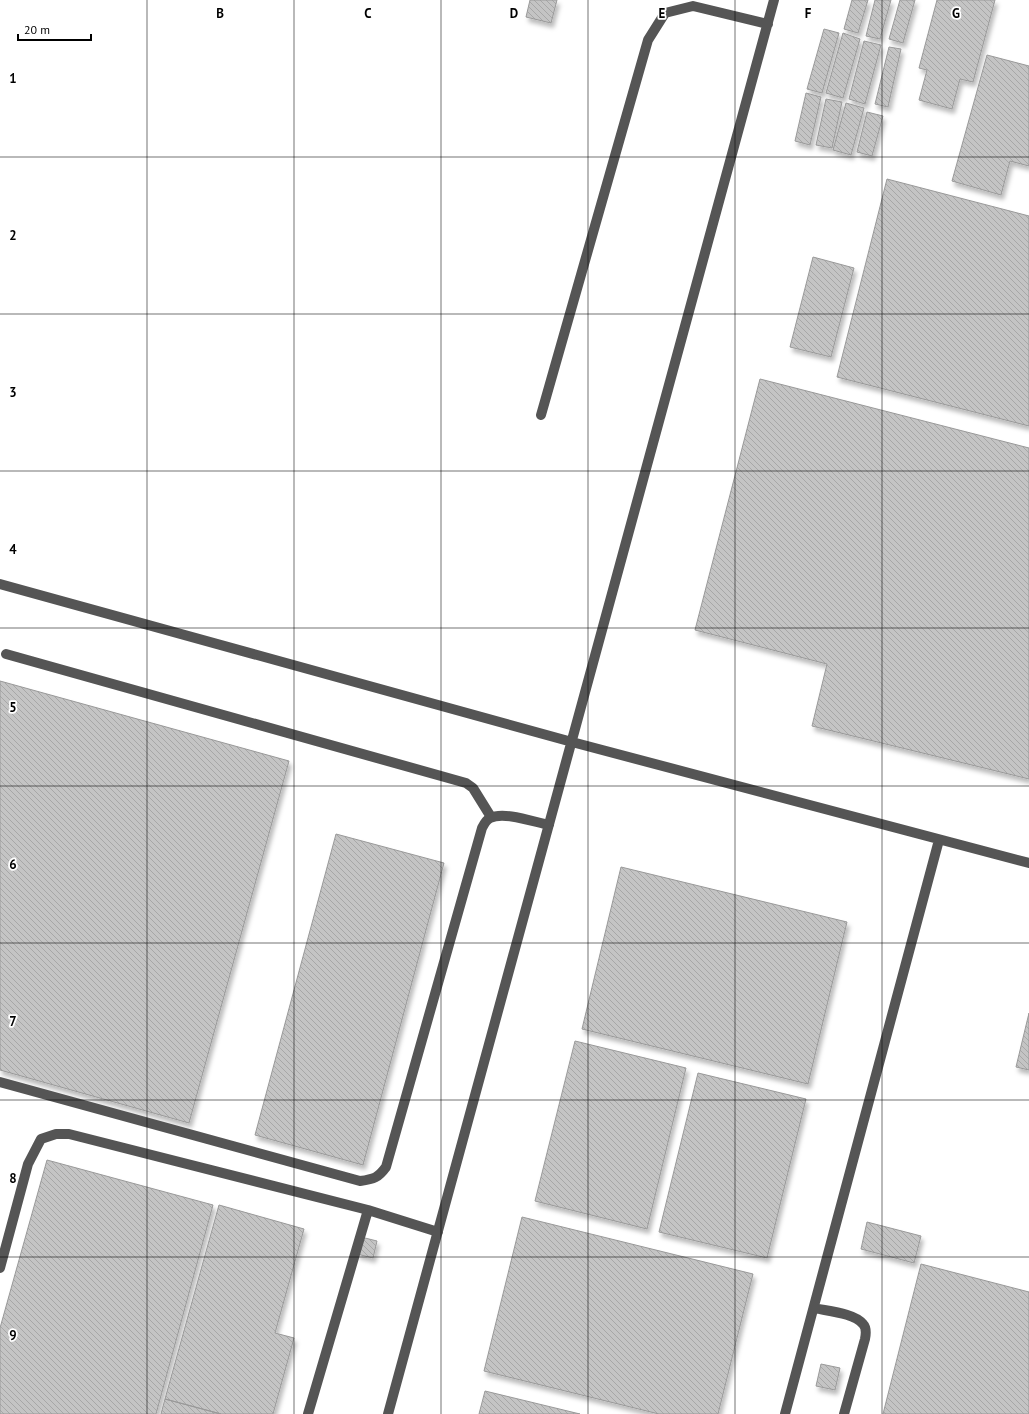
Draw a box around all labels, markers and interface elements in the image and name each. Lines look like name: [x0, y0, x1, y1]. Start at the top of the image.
text: B: [216, 5, 224, 22]
text: C: [364, 5, 372, 22]
text: D: [510, 5, 518, 22]
text: E: [659, 5, 666, 22]
text: F: [805, 5, 812, 22]
text: G: [952, 5, 960, 22]
scale bar: [18, 16, 91, 42]
text: 20 m: [24, 22, 50, 37]
text: 1: [9, 70, 17, 87]
text: 2: [9, 227, 17, 244]
text: 3: [9, 384, 17, 401]
text: 4: [9, 541, 17, 558]
text: 5: [9, 699, 17, 716]
text: 6: [9, 856, 17, 873]
text: 7: [9, 1013, 17, 1030]
text: 8: [9, 1170, 17, 1187]
text: 9: [9, 1327, 17, 1344]

